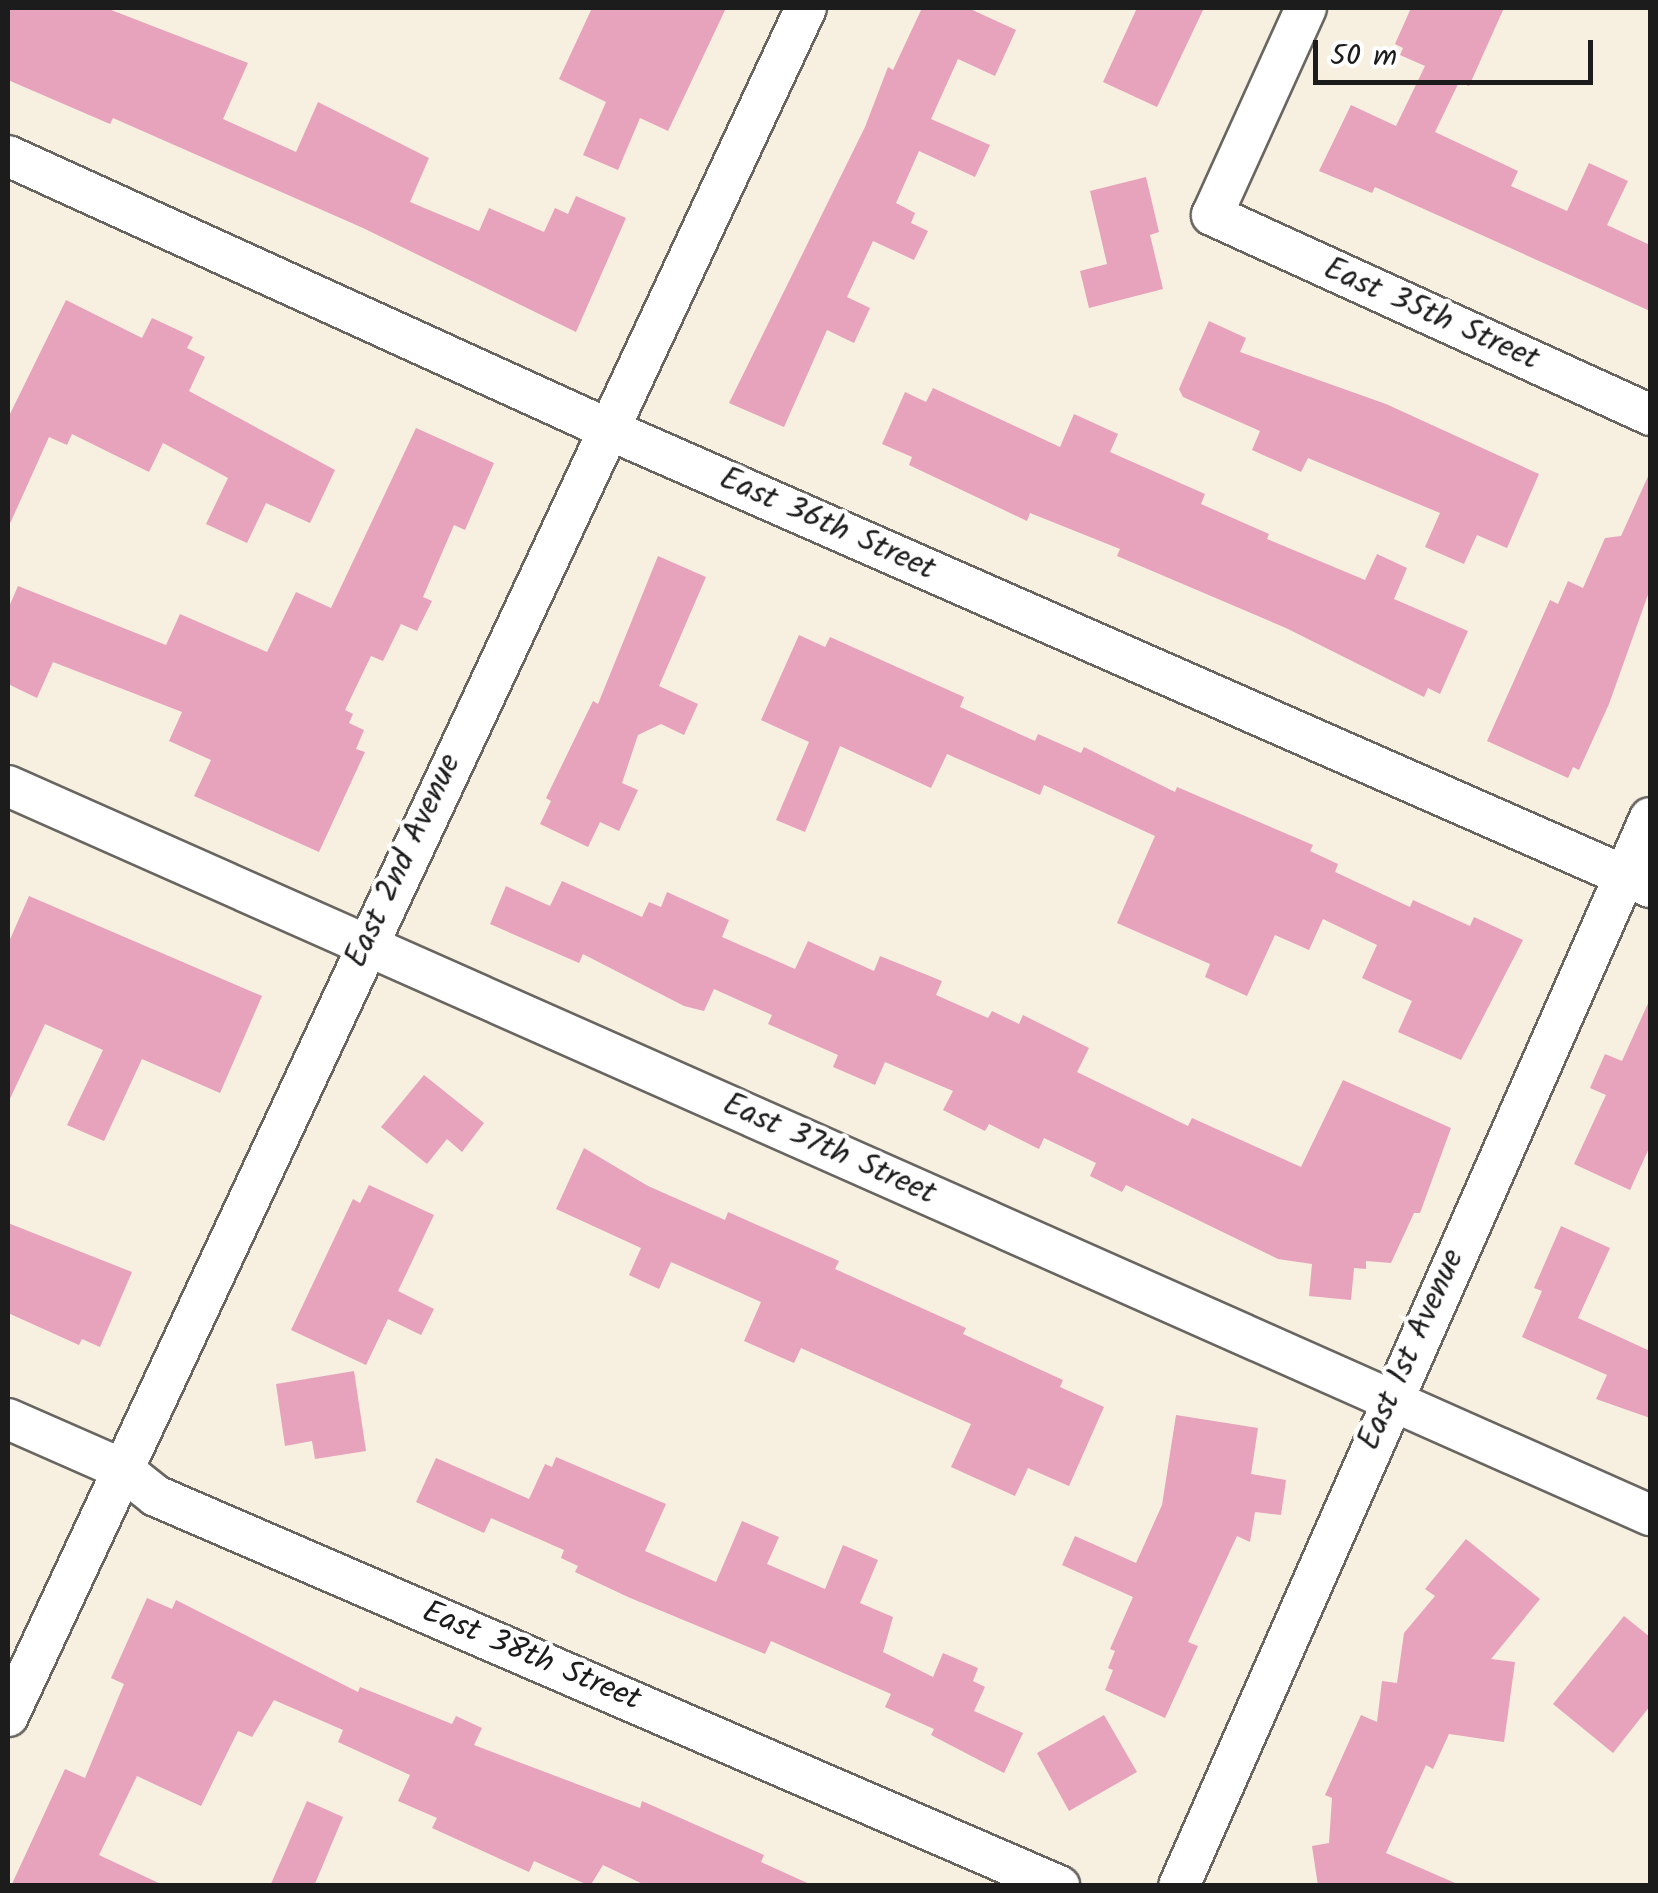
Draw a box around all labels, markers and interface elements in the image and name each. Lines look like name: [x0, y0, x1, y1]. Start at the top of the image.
scale bar: [1318, 20, 1598, 82]
text: 50 m: [1330, 33, 1397, 81]
street label: East 35th Street: [1317, 250, 1545, 380]
street label: East 36th Street: [713, 460, 941, 590]
street label: East 2nd Avenue: [338, 748, 470, 974]
street label: East 37th Street: [717, 1086, 941, 1214]
street label: East 1st Avenue: [1351, 1244, 1473, 1456]
street label: East 38th Street: [416, 1594, 646, 1720]

